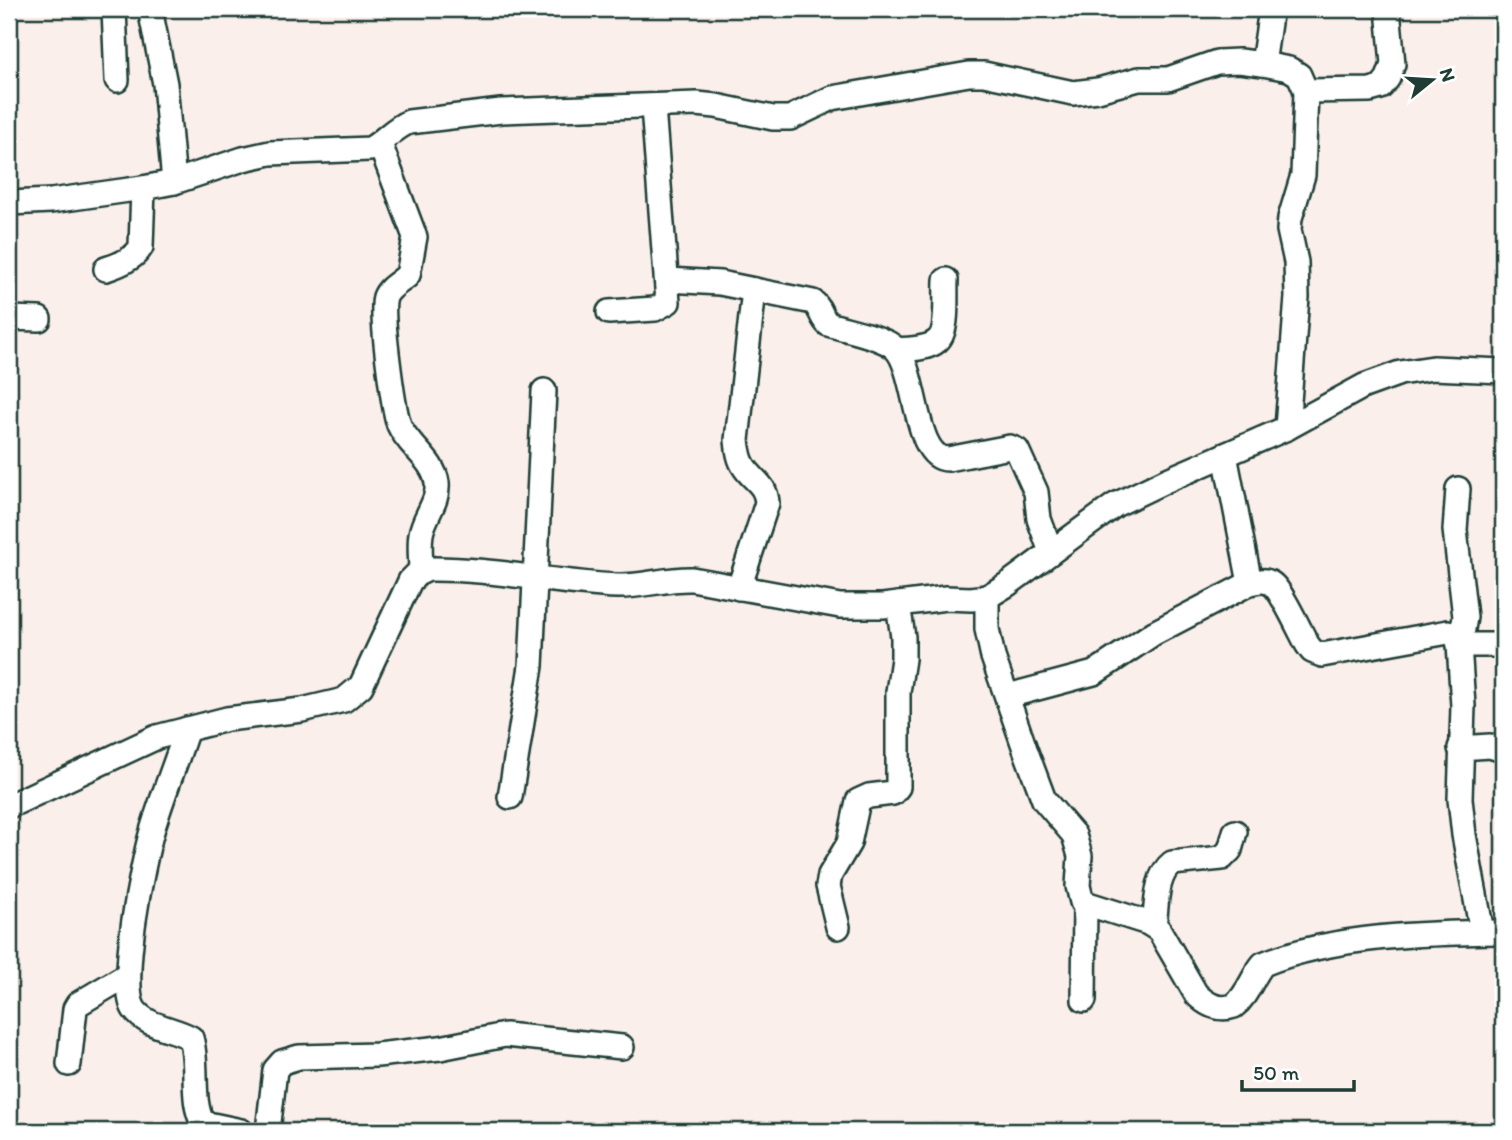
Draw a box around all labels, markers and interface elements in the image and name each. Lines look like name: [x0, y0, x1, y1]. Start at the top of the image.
north arrow: [1396, 46, 1466, 116]
text: N: [1435, 65, 1461, 85]
scale bar: [1242, 1049, 1354, 1093]
text: 50 m: [1253, 1060, 1300, 1085]

